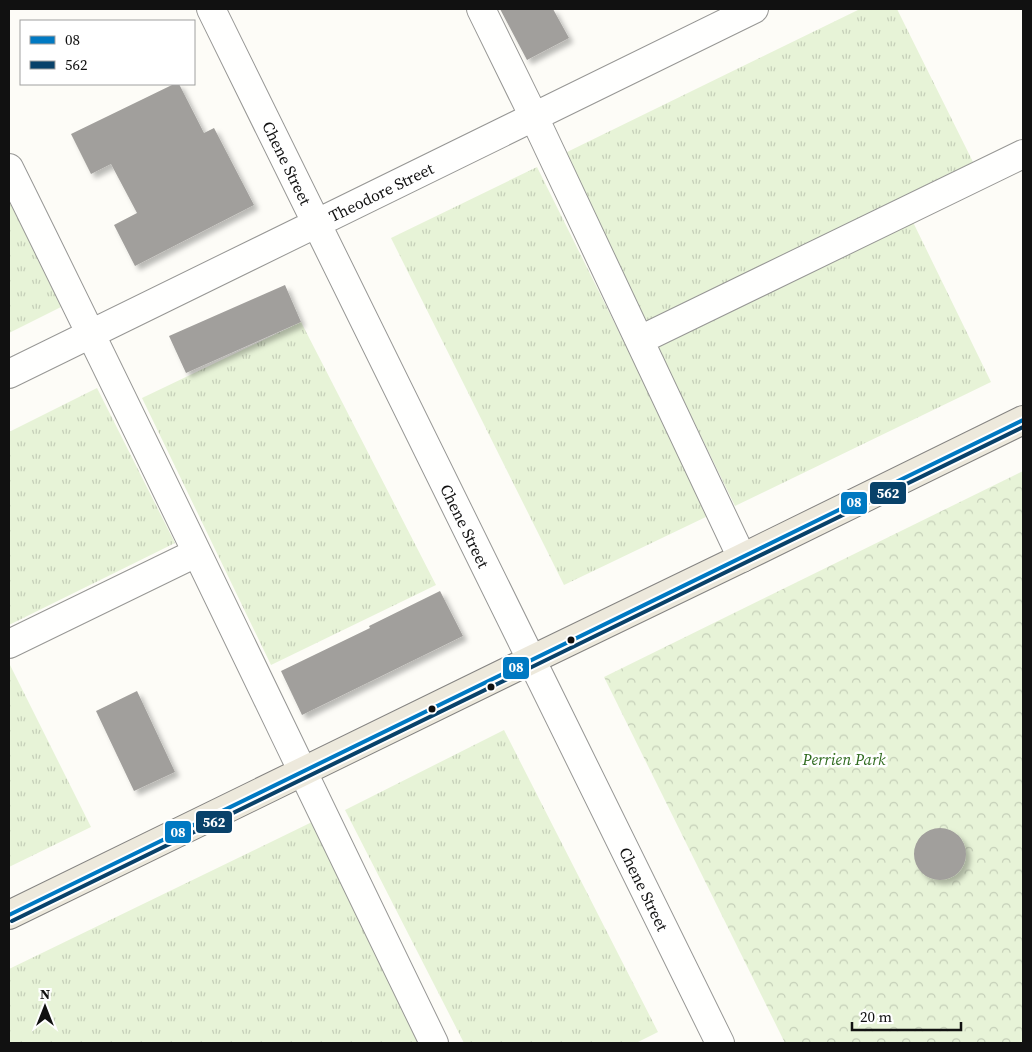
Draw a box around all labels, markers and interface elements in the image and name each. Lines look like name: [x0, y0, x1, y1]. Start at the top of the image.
legend: [20, 20, 195, 85]
text: 08: [65, 29, 80, 50]
text: 562: [65, 54, 88, 75]
street label: Chene Street: [257, 117, 317, 209]
street label: Theodore Street: [325, 157, 438, 227]
street label: Chene Street: [435, 480, 495, 572]
line badge: 562: [869, 481, 907, 505]
text: 562: [877, 483, 900, 503]
line badge: 08: [840, 491, 868, 515]
text: 08: [846, 492, 862, 512]
unlabelled marker: [566, 635, 576, 645]
line badge: 08: [502, 656, 530, 680]
text: 08: [508, 657, 524, 677]
unlabelled marker: [486, 682, 496, 692]
unlabelled marker: [427, 704, 437, 714]
park label: Perrien Park: [801, 748, 886, 770]
line badge: 562: [195, 810, 233, 834]
text: 562: [203, 812, 226, 832]
line badge: 08: [164, 820, 192, 844]
text: 08: [170, 822, 186, 842]
street label: Chene Street: [614, 843, 674, 935]
north arrow: [20, 982, 70, 1032]
text: N: [40, 984, 50, 1004]
scale bar: [852, 1000, 961, 1032]
text: 20 m: [860, 1006, 892, 1027]

